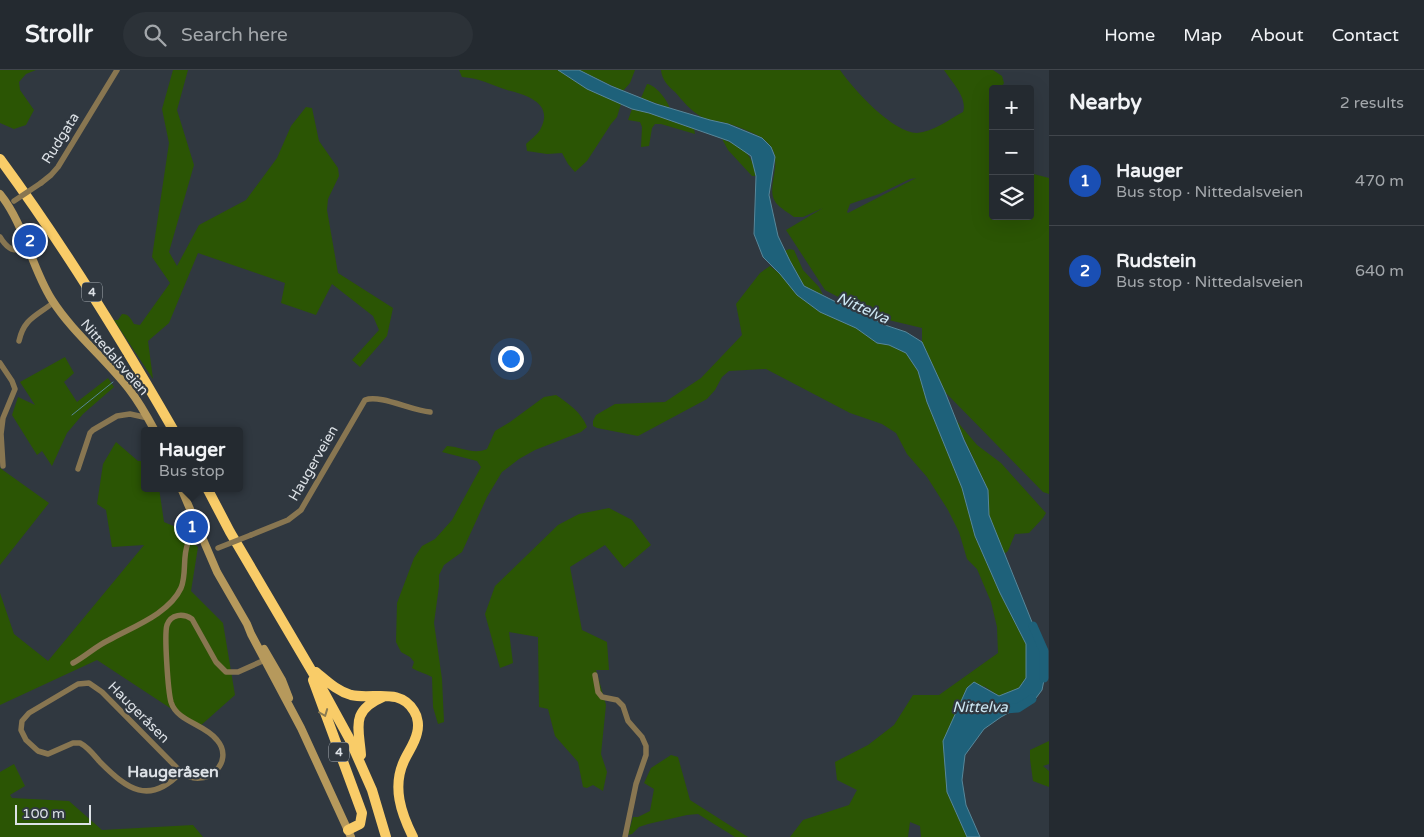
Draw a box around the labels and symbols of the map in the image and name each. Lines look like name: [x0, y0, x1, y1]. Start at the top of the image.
street label: Rudgata: [38, 110, 83, 167]
pin: 2: [14, 222, 46, 260]
road number: 4: [82, 282, 102, 302]
water label: Nittelva: [834, 288, 893, 328]
street label: Nittedalsveien: [77, 316, 152, 399]
your location: [498, 346, 524, 372]
street label: Haugerveien: [285, 423, 342, 504]
pin: 1: [176, 508, 208, 546]
street label: Haugeråsen: [104, 678, 173, 747]
water label: Nittelva: [952, 698, 1008, 716]
one-way arrow: [318, 708, 328, 717]
road number: 4: [329, 742, 349, 762]
district label: Haugeråsen: [127, 762, 219, 782]
scale bar: [15, 802, 91, 825]

